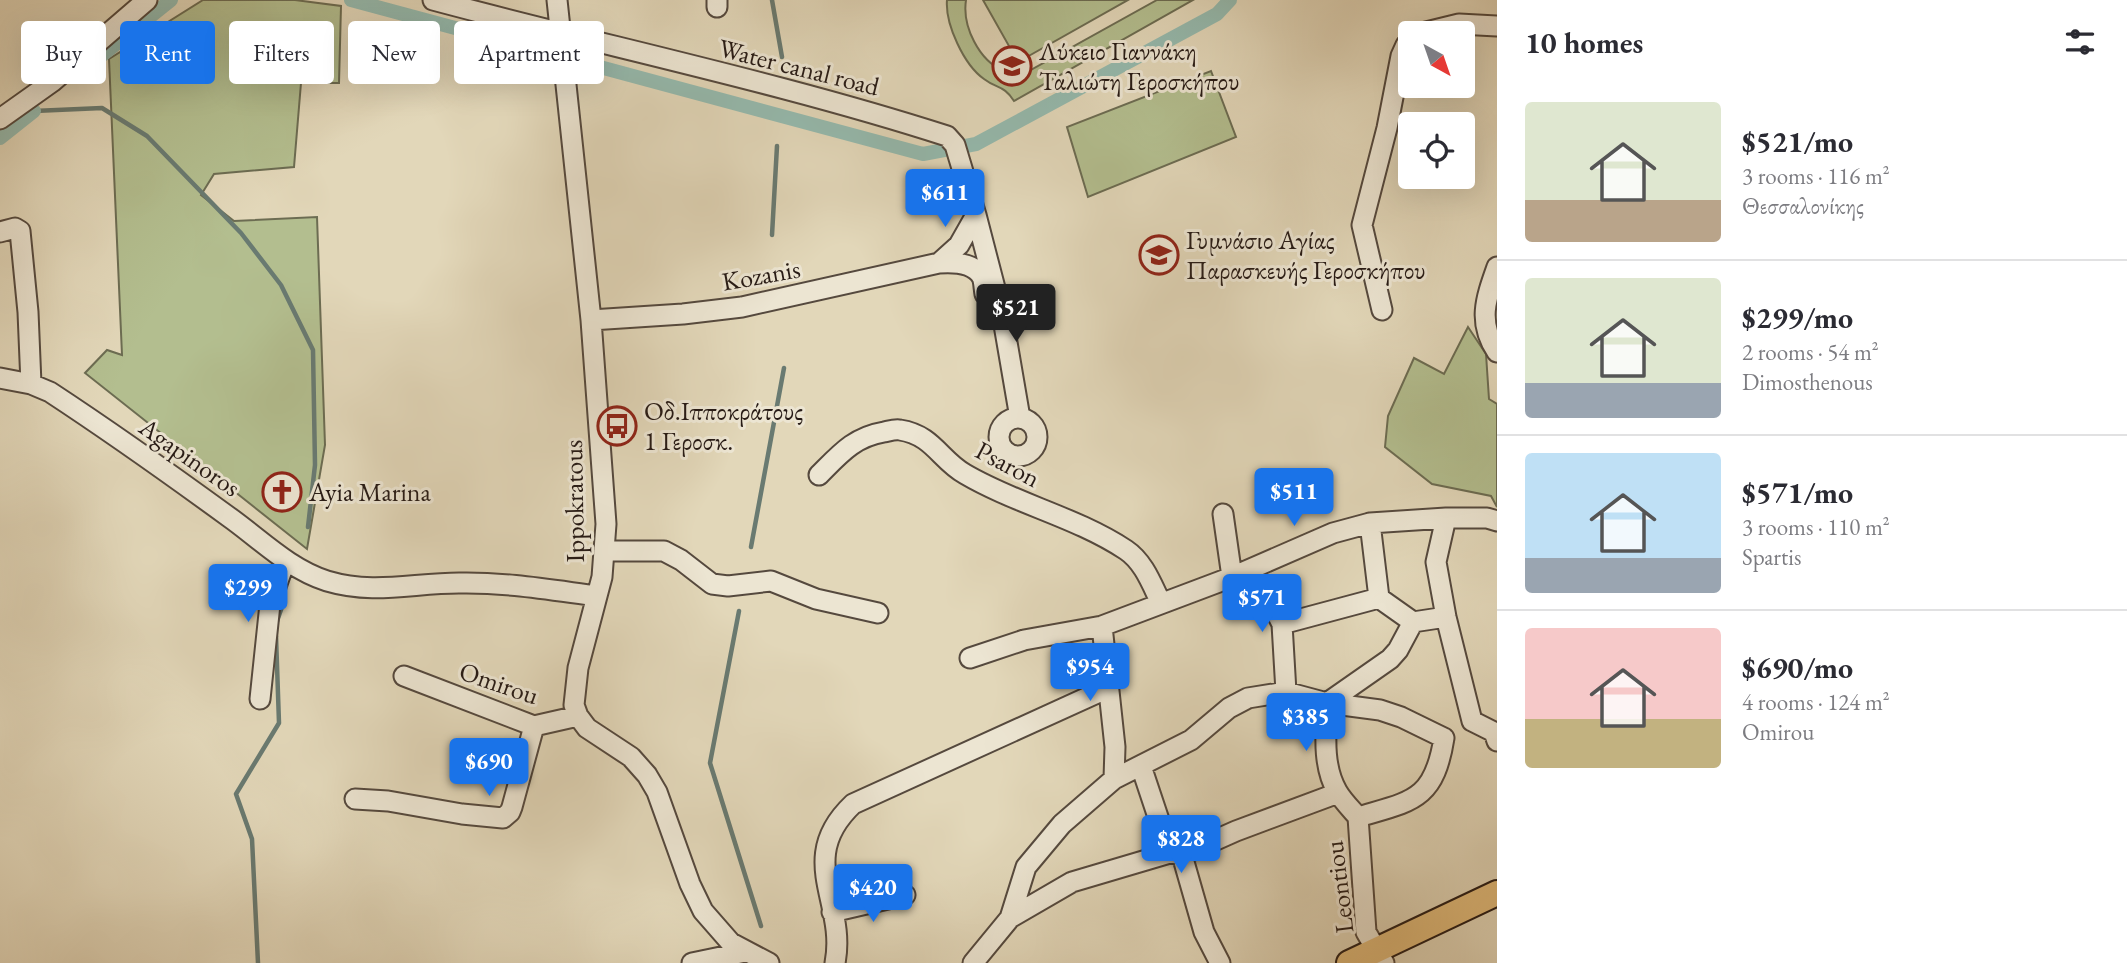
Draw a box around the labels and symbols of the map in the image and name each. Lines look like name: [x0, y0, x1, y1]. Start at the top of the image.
north arrow: [1398, 21, 1475, 98]
street label: Water canal road: [715, 31, 884, 104]
place label: Λύκειο Γιαννάκη Ταλιώτη Γεροσκήπου: [1038, 34, 1239, 98]
school or university icon: Λύκειο Γιαννάκη Ταλιώτη Γεροσκήπου: [991, 45, 1033, 87]
pin: $611: [904, 170, 986, 229]
place label: Γυμνάσιο Αγίας Παρασκευής Γεροσκήπου: [1186, 223, 1426, 287]
school or university icon: Γυμνάσιο Αγίας Παρασκευής Γεροσκήπου: [1138, 234, 1180, 276]
street label: Kozanis: [719, 251, 803, 299]
pin: $521: [975, 284, 1057, 344]
place label: Οδ.Ιπποκράτους 1 Γεροσκ.: [644, 394, 803, 458]
bus stop icon: Οδ.Ιπποκράτους 1 Γεροσκ.: [596, 405, 638, 447]
street label: Agapinoros: [132, 409, 247, 504]
street label: Psaron: [970, 433, 1046, 495]
street label: Ippokratous: [556, 439, 592, 563]
pin: $511: [1253, 468, 1335, 528]
church icon: Ayia Marina: [261, 471, 303, 513]
place label: Ayia Marina: [308, 475, 432, 509]
pin: $299: [207, 564, 289, 624]
pin: $571: [1221, 574, 1303, 634]
pin: $954: [1049, 644, 1131, 703]
street label: Omirou: [455, 654, 543, 712]
pin: $385: [1265, 694, 1347, 753]
pin: $690: [448, 738, 530, 798]
pin: $828: [1140, 816, 1222, 875]
street label: Leontiou: [1316, 839, 1362, 935]
pin: $420: [832, 864, 914, 924]

